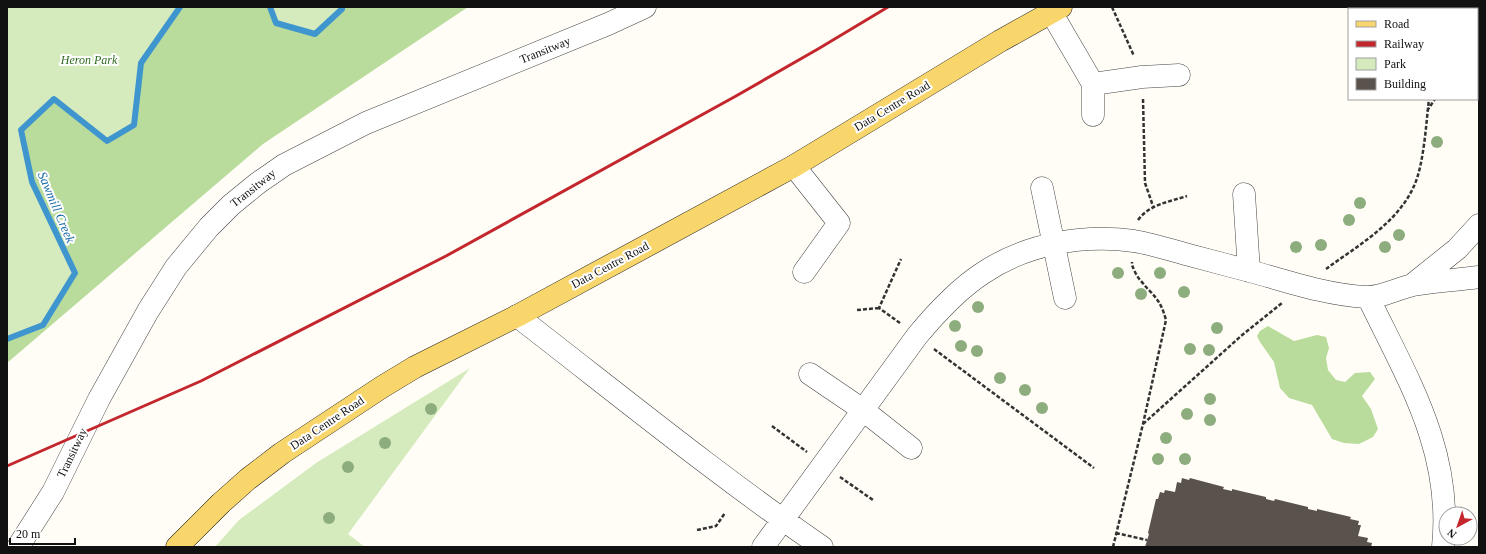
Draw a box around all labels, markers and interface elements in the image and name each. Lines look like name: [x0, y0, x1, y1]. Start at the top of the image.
legend: [1348, 8, 1478, 100]
text: Road: [1384, 17, 1409, 31]
street label: Transitway: [518, 33, 572, 67]
text: Railway: [1384, 37, 1424, 51]
park label: Heron Park: [60, 53, 118, 67]
text: Park: [1384, 57, 1406, 71]
text: Building: [1384, 77, 1426, 91]
street label: Data Centre Road: [852, 78, 932, 134]
street label: Transitway: [228, 166, 278, 210]
water label: Sawmill Creek: [35, 169, 78, 245]
street label: Data Centre Road: [569, 239, 651, 291]
street label: Data Centre Road: [287, 393, 367, 453]
street label: Transitway: [54, 426, 90, 480]
north arrow: [1438, 506, 1478, 546]
scale bar: [10, 520, 75, 546]
text: N: [1445, 526, 1458, 541]
text: 20 m: [16, 527, 41, 541]

